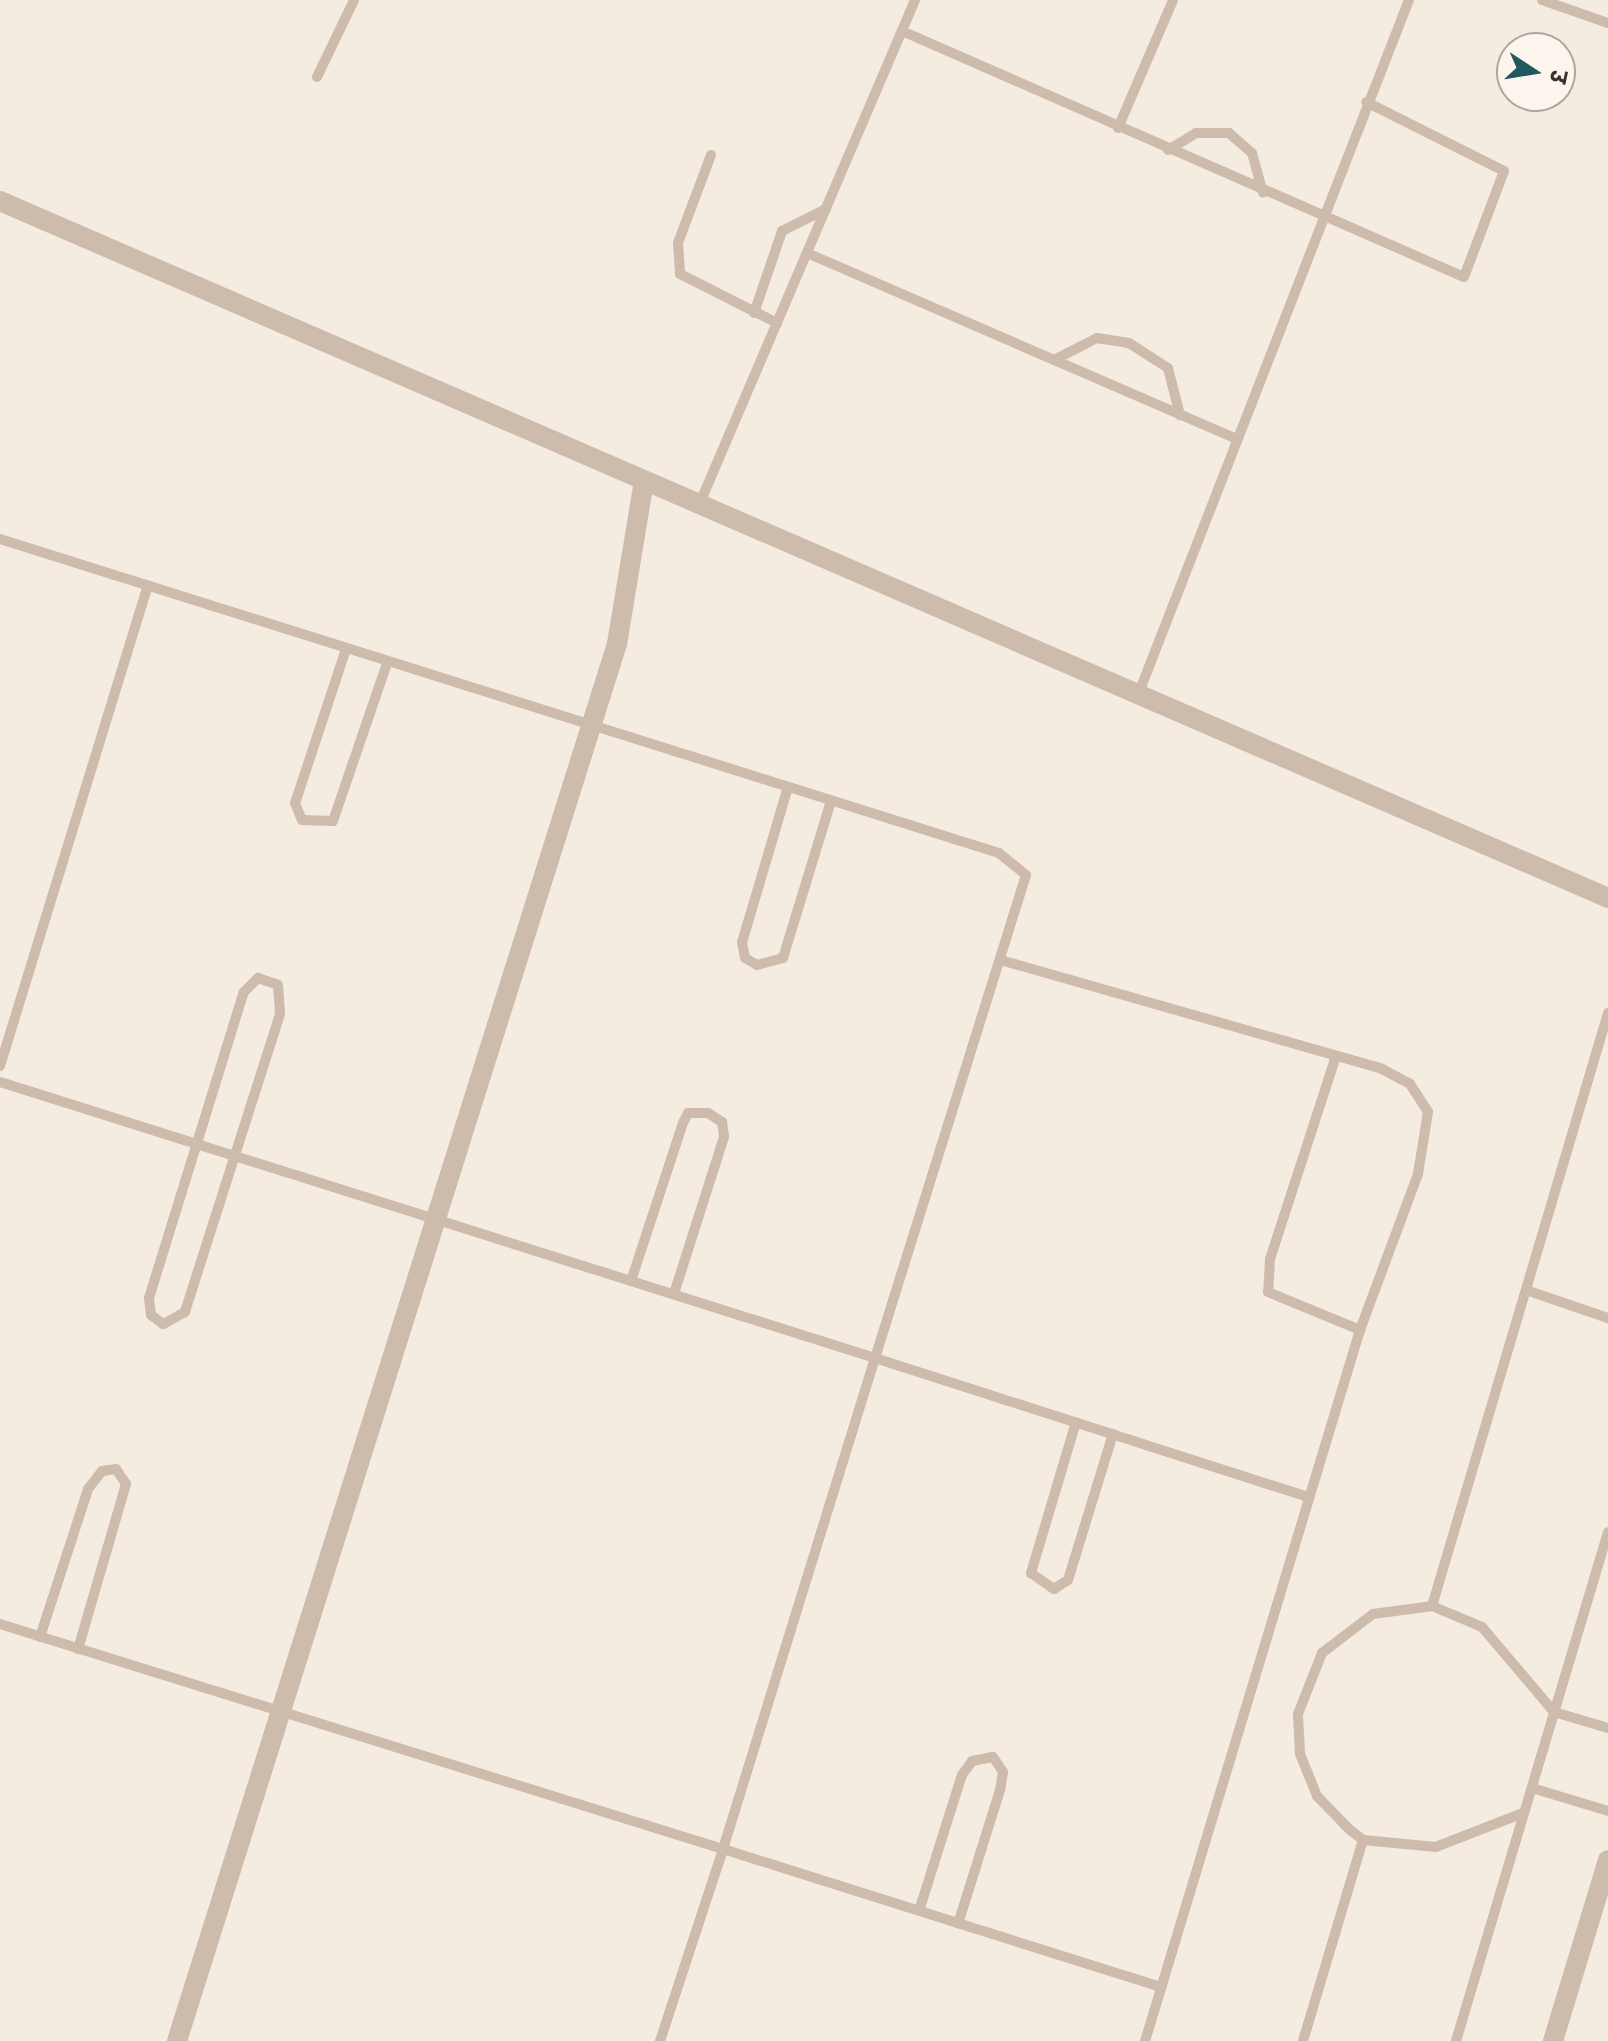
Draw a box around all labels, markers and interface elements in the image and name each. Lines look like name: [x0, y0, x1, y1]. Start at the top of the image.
north arrow: [1496, 32, 1576, 112]
text: उ: [1542, 67, 1574, 86]

